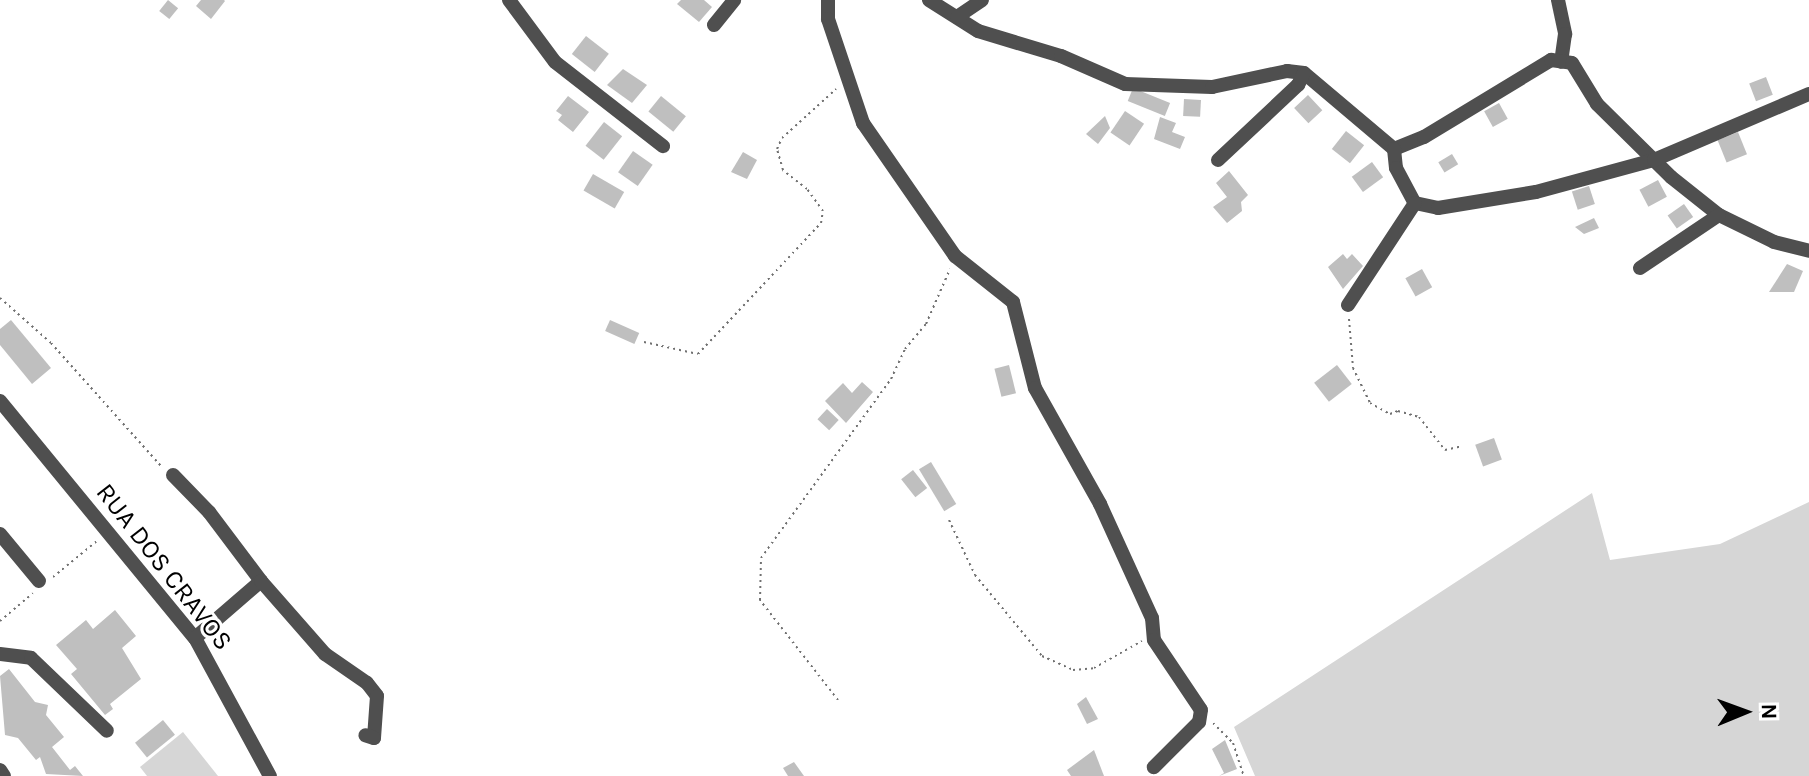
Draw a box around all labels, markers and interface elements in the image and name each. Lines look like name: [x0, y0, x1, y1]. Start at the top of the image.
street label: RUA DOS CRAVOS: [89, 477, 239, 657]
north arrow: [1705, 672, 1785, 752]
text: N: [1756, 703, 1782, 720]

